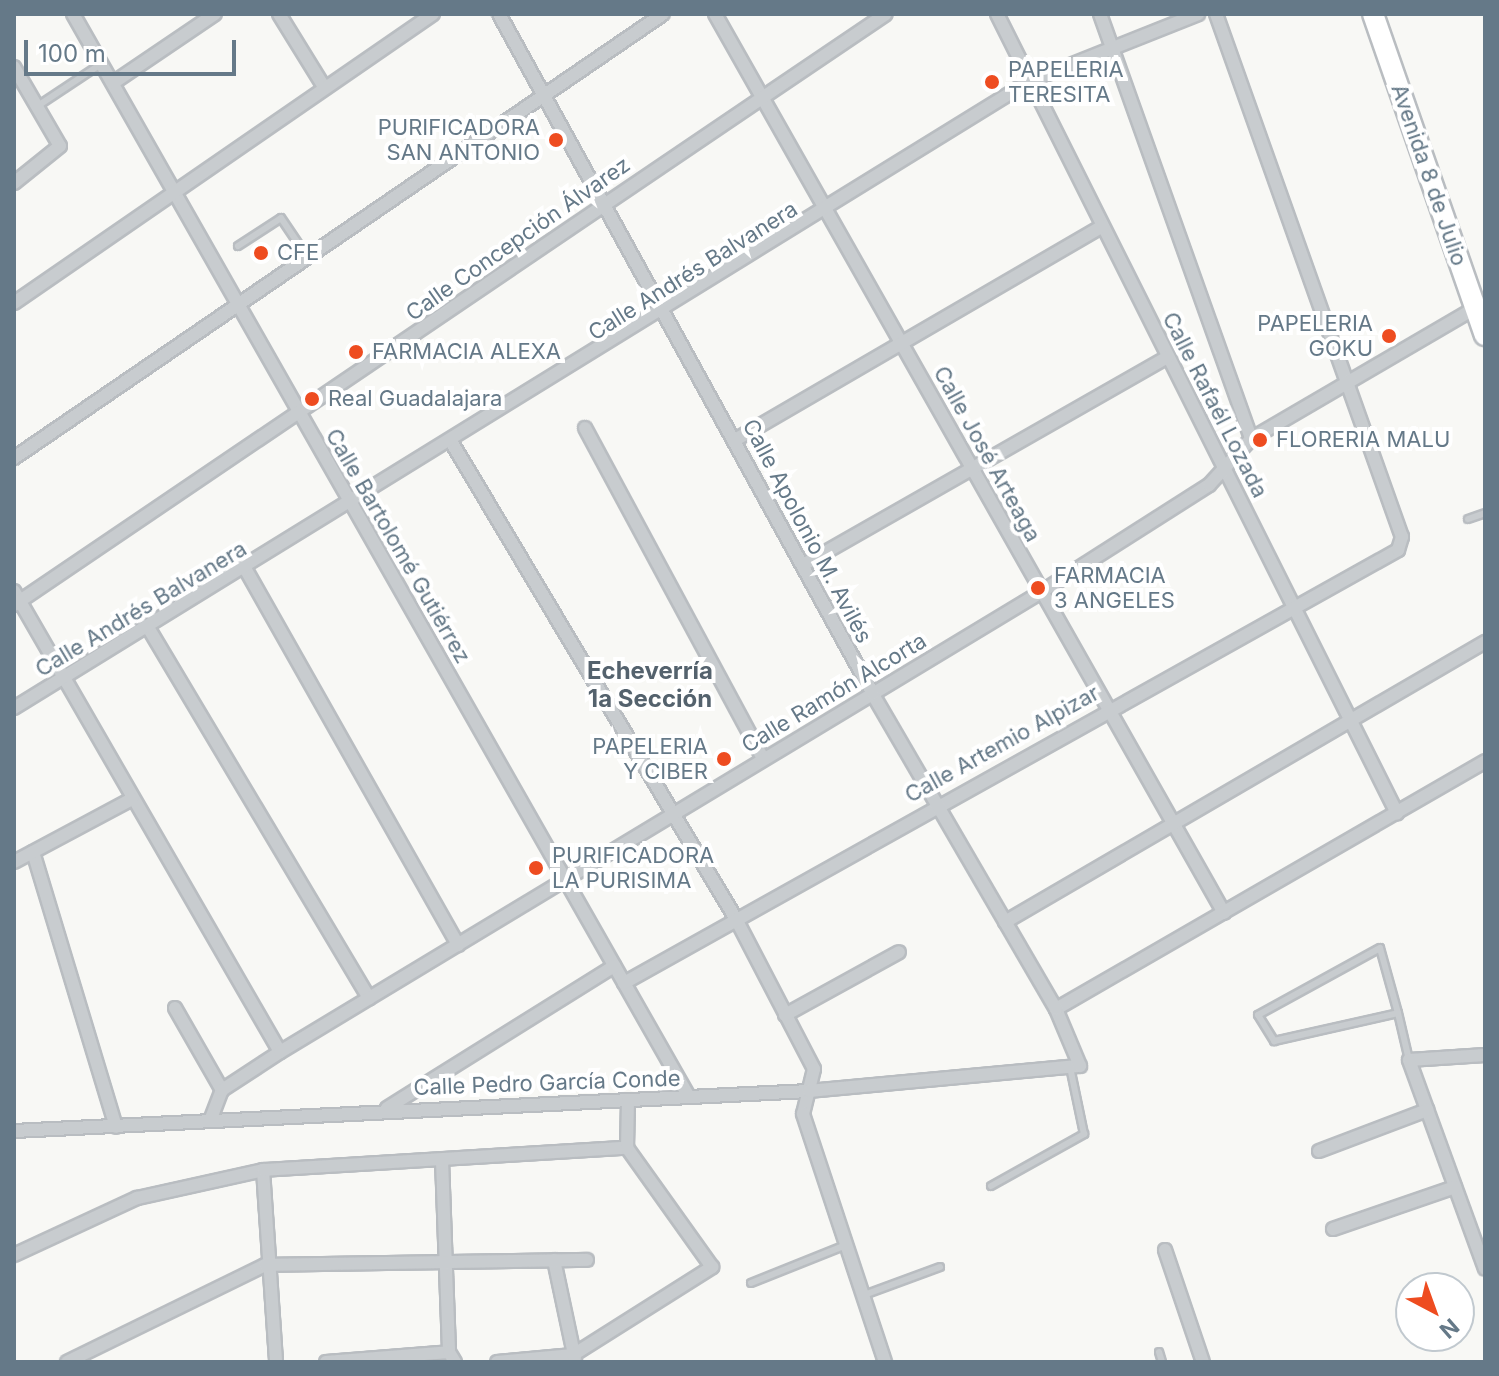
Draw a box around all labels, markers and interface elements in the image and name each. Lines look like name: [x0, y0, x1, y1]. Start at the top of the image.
scale bar: [28, 24, 240, 74]
text: 100 m: [38, 39, 106, 68]
place label: PAPELERIA TERESITA: [1008, 56, 1124, 108]
marker: PAPELERIA TERESITA: [983, 73, 1001, 91]
street label: Avenida 8 de Julio: [1386, 81, 1472, 269]
place label: PURIFICADORA SAN ANTONIO: [378, 114, 540, 166]
marker: PURIFICADORA SAN ANTONIO: [547, 131, 565, 149]
street label: Calle Concepción Álvarez: [401, 152, 635, 326]
street label: Calle Andrés Balvanera: [584, 196, 802, 346]
place label: CFE: [277, 240, 319, 266]
marker: CFE: [252, 244, 270, 262]
street label: Calle Rafaél Lozada: [1157, 308, 1273, 502]
place label: PAPELERIA GOKU: [1257, 310, 1373, 362]
marker: PAPELERIA GOKU: [1380, 327, 1398, 345]
place label: FARMACIA ALEXA: [372, 339, 561, 365]
marker: FARMACIA ALEXA: [347, 343, 365, 361]
street label: Calle José Arteaga: [928, 362, 1046, 546]
place label: Real Guadalajara: [328, 386, 502, 412]
marker: Real Guadalajara: [303, 390, 321, 408]
street label: Calle Apolonio M. Avilés: [737, 415, 877, 647]
street label: Calle Bartolomé Gutiérrez: [320, 424, 476, 668]
place label: FLORERIA MALU: [1276, 427, 1450, 453]
marker: FLORERIA MALU: [1251, 431, 1269, 449]
street label: Calle Andrés Balvanera: [31, 535, 251, 683]
place label: FARMACIA 3 ANGELES: [1054, 562, 1175, 614]
marker: FARMACIA 3 ANGELES: [1029, 579, 1047, 597]
street label: Calle Ramón Alcorta: [737, 627, 931, 759]
district label: Echeverría 1a Sección: [587, 657, 713, 713]
street label: Calle Artemio Alpizar: [900, 680, 1104, 808]
place label: PAPELERIA Y CIBER: [592, 733, 708, 784]
marker: PAPELERIA Y CIBER: [715, 750, 733, 768]
place label: PURIFICADORA LA PURISIMA: [552, 842, 714, 894]
marker: PURIFICADORA LA PURISIMA: [527, 859, 545, 877]
street label: Calle Pedro García Conde: [413, 1065, 681, 1101]
north arrow: [1395, 1272, 1475, 1352]
text: N: [1435, 1313, 1464, 1344]

